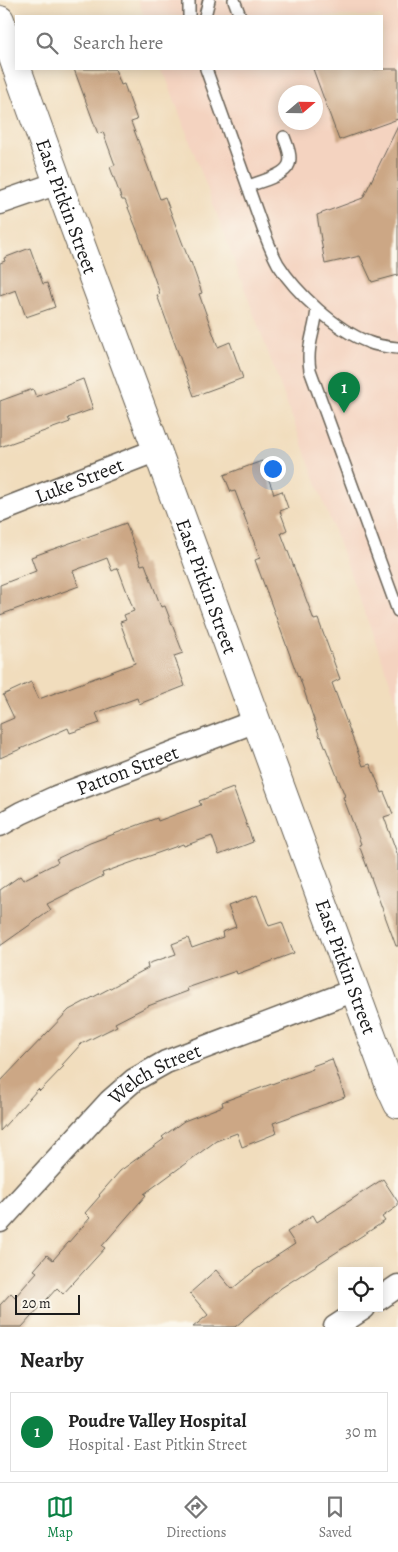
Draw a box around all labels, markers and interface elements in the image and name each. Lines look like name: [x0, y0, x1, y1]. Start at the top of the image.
search box: [15, 15, 383, 70]
icon: search: [33, 29, 61, 57]
text: Search here: [73, 30, 163, 56]
north arrow: [278, 85, 323, 130]
street label: East Pitkin Street: [30, 135, 104, 278]
pin: 1: [328, 372, 360, 413]
street label: Luke Street: [31, 451, 128, 510]
your location: [260, 456, 286, 482]
street label: East Pitkin Street: [170, 515, 244, 658]
street label: Patton Street: [72, 738, 183, 802]
street label: East Pitkin Street: [309, 895, 383, 1038]
street label: Welch Street: [102, 1036, 205, 1111]
map controls: [338, 1267, 383, 1312]
button: locate: [338, 1267, 383, 1312]
scale bar: [15, 1292, 80, 1315]
text: 20 m: [22, 1294, 51, 1313]
text: Nearby: [20, 1346, 83, 1374]
text: Poudre Valley Hospital: [68, 1408, 247, 1434]
text: 1: [34, 1421, 40, 1443]
text: 30 m: [345, 1421, 377, 1443]
text: Hospital · East Pitkin Street: [68, 1434, 247, 1456]
tab: Map: [46, 1493, 74, 1542]
tab: Directions: [166, 1493, 226, 1542]
tab: Saved: [319, 1493, 352, 1542]

